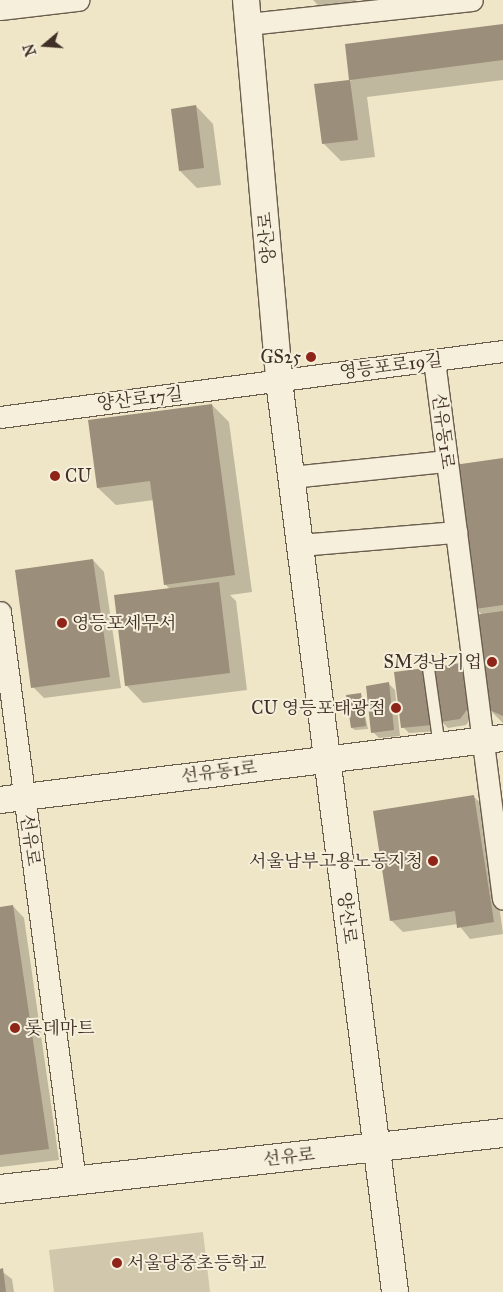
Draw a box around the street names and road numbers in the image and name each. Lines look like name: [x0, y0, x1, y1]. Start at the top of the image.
street label: 양산로: [254, 211, 280, 265]
street label: 영등포로19길: [338, 349, 444, 383]
street label: 양산로17길: [96, 383, 184, 415]
street label: 선유동1로: [428, 392, 458, 470]
street label: 선유동1로: [180, 757, 258, 787]
street label: 선유로: [16, 813, 44, 867]
street label: 양산로: [333, 891, 361, 945]
street label: 선유로: [262, 1144, 316, 1170]

